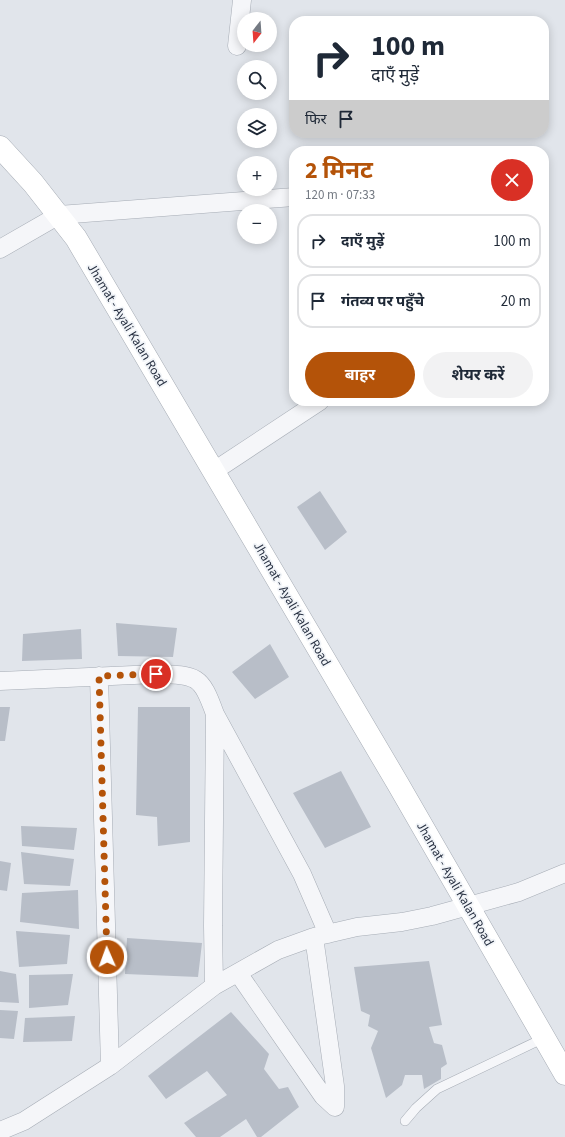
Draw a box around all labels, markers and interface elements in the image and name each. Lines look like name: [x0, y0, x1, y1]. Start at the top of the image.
north arrow: [237, 12, 277, 52]
map controls: [237, 12, 277, 244]
text: 100 m: [371, 26, 445, 66]
icon: right: [305, 32, 357, 84]
button: search: [237, 60, 277, 100]
text: दाएँ मुड़ें: [371, 63, 419, 88]
button: layers: [237, 108, 277, 148]
icon: arrive: [335, 108, 357, 130]
text: फिर: [305, 109, 327, 130]
text: 2 मिनट: [305, 153, 373, 188]
button: +: [237, 156, 277, 196]
button: close: [491, 159, 533, 201]
text: 120 m · 07:33: [305, 186, 375, 204]
button: −: [237, 204, 277, 244]
icon: right: [307, 230, 329, 252]
text: दाएँ मुड़ें: [341, 231, 384, 252]
text: 100 m: [493, 231, 531, 252]
street label: Jhamat - Ayali Kalan Road: [83, 260, 171, 390]
icon: arrive: [307, 290, 329, 312]
text: गंतव्य पर पहुँचे: [341, 291, 424, 312]
text: 20 m: [501, 291, 531, 312]
button: बाहर: [305, 352, 415, 398]
button: शेयर करें: [423, 352, 533, 398]
street label: Jhamat - Ayali Kalan Road: [249, 539, 335, 669]
pin: [139, 657, 173, 691]
icon: arrive: [145, 663, 167, 685]
street label: Jhamat - Ayali Kalan Road: [412, 819, 498, 949]
position arrow: [86, 936, 128, 978]

